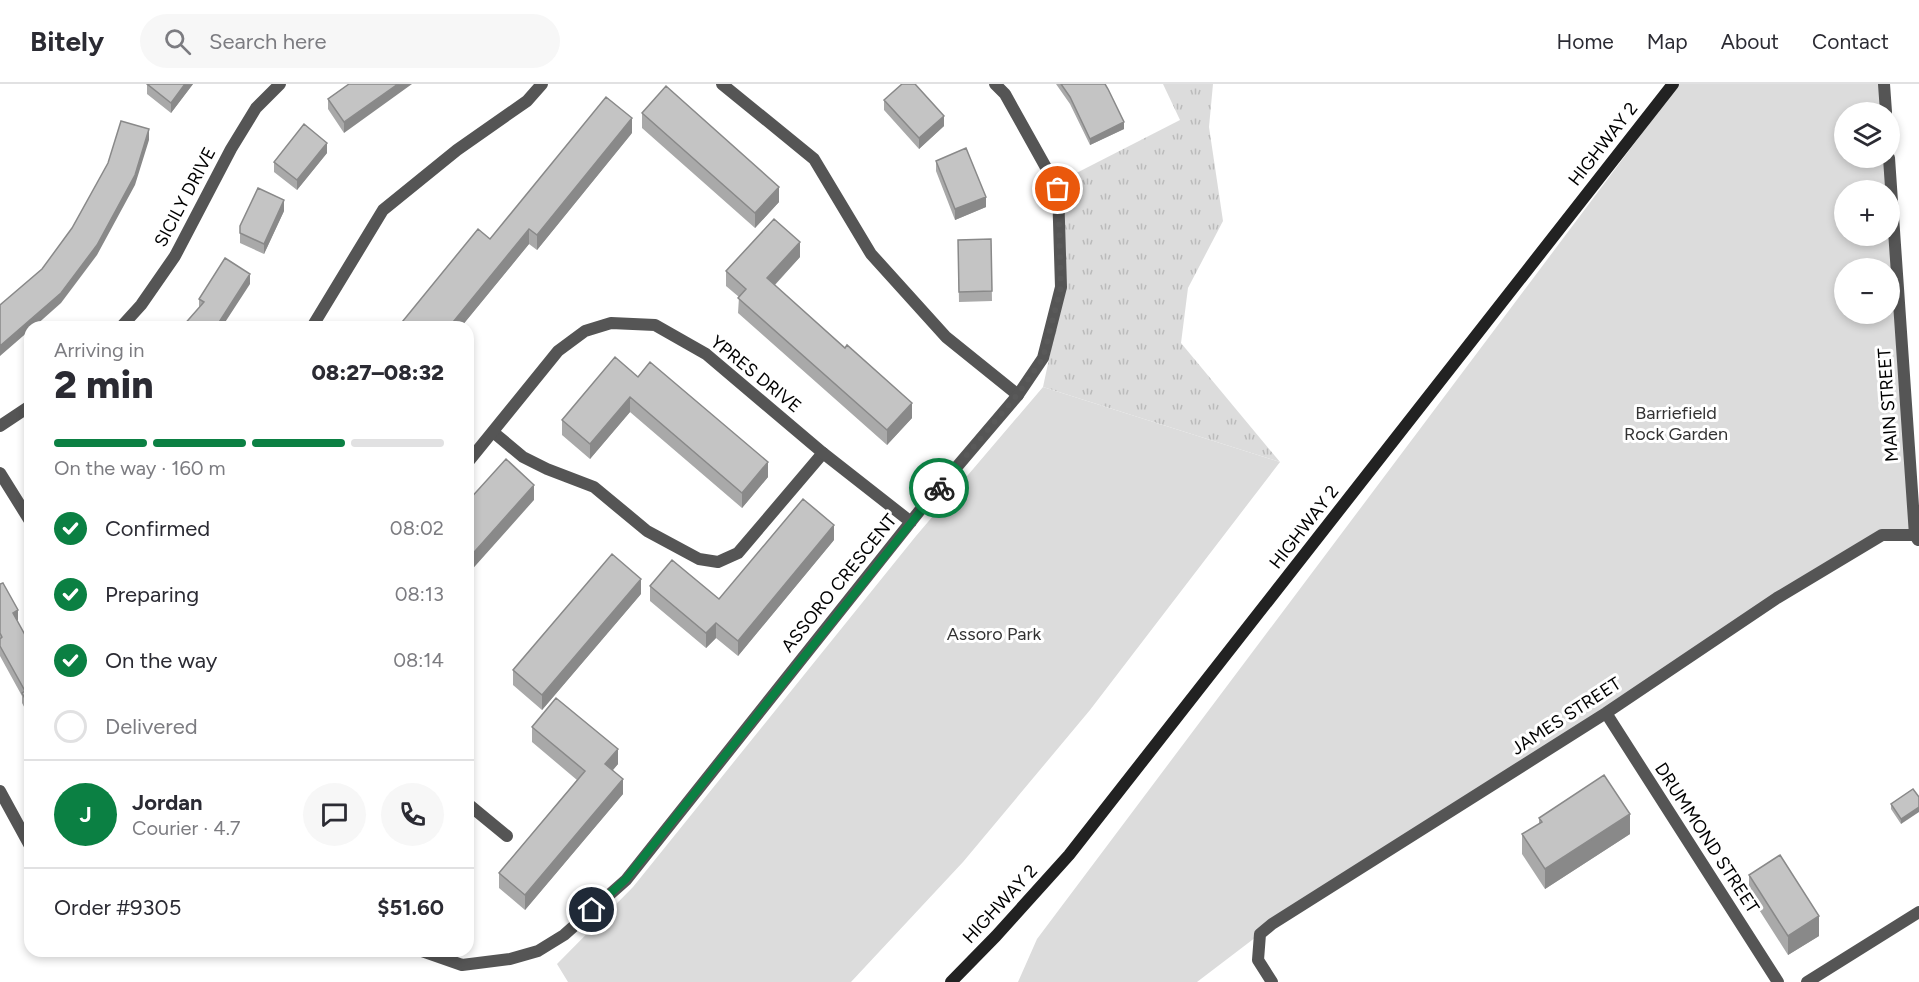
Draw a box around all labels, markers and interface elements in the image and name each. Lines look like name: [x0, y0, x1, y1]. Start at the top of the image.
search box: [140, 14, 560, 68]
text: Bitely: [30, 24, 104, 58]
icon: search: [161, 25, 194, 58]
text: Search here: [209, 28, 327, 55]
text: Home: [1557, 29, 1614, 54]
text: Map: [1647, 29, 1688, 54]
text: About: [1721, 29, 1779, 54]
text: Contact: [1812, 29, 1889, 54]
street label: HIGHWAY 2: [1564, 98, 1642, 190]
map controls: [1834, 102, 1900, 324]
button: layers: [1834, 102, 1900, 168]
street label: SICILY DRIVE: [149, 143, 221, 251]
pin: [1032, 163, 1083, 214]
icon: bag: [1041, 172, 1074, 205]
button: +: [1834, 180, 1900, 246]
button: −: [1834, 258, 1900, 324]
street label: YPRES DRIVE: [706, 331, 806, 417]
text: Arriving in: [54, 338, 144, 362]
street label: MAIN STREET: [1873, 347, 1903, 463]
text: 08:27–08:32: [311, 359, 444, 386]
text: 2 min: [54, 361, 154, 408]
park label: Barriefield Rock Garden: [1624, 402, 1728, 445]
text: On the way · 160 m: [54, 456, 226, 480]
courier: [909, 458, 969, 518]
icon: bike: [923, 472, 956, 505]
street label: HIGHWAY 2: [1265, 481, 1343, 573]
street label: ASSORO CRESCENT: [777, 509, 902, 657]
icon: check: [54, 512, 87, 545]
text: Confirmed: [105, 515, 210, 542]
text: 08:02: [390, 516, 444, 540]
icon: check: [54, 578, 87, 611]
text: Preparing: [105, 581, 199, 608]
text: 08:13: [395, 582, 444, 606]
park label: Assoro Park: [947, 623, 1042, 645]
icon: check: [54, 644, 87, 677]
text: On the way: [105, 647, 217, 674]
text: 08:14: [393, 648, 444, 672]
street label: JAMES STREET: [1507, 672, 1625, 760]
text: Delivered: [105, 713, 198, 740]
street label: DRUMMOND STREET: [1650, 759, 1764, 917]
button: chat: [303, 783, 366, 846]
button: phone: [381, 783, 444, 846]
text: Jordan: [132, 789, 203, 816]
text: J: [79, 801, 92, 828]
text: Courier · 4.7: [132, 816, 241, 840]
street label: HIGHWAY 2: [958, 860, 1042, 948]
pin: [566, 884, 617, 935]
icon: home: [575, 893, 608, 926]
text: Order #9305: [54, 894, 181, 921]
text: $51.60: [377, 894, 444, 921]

